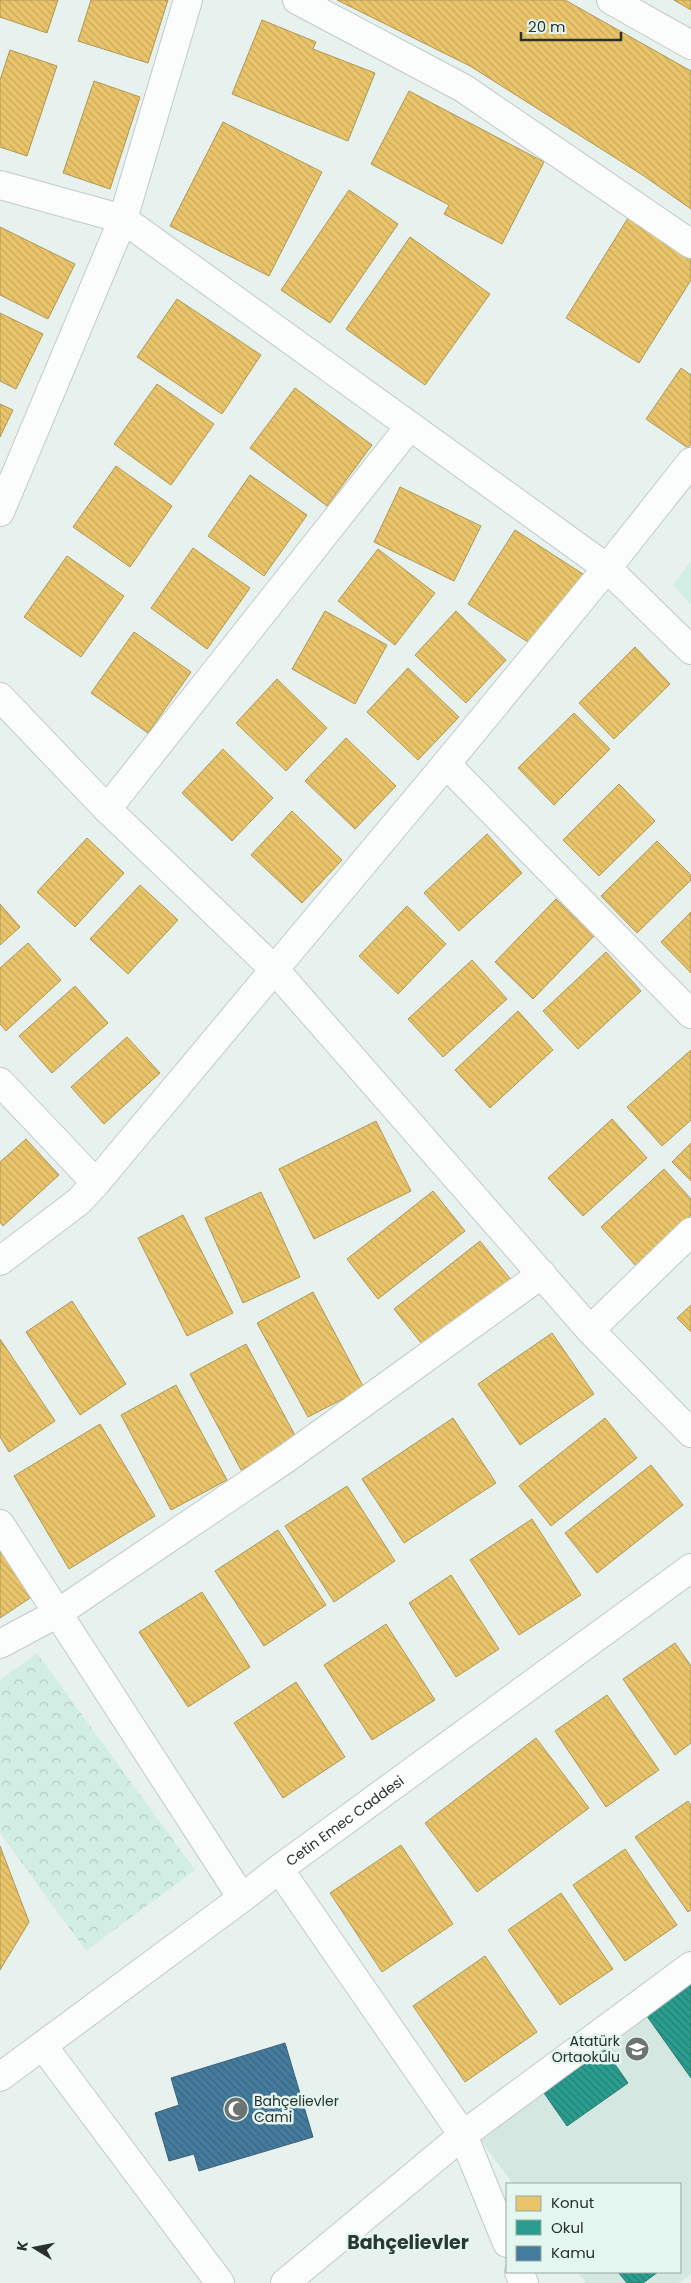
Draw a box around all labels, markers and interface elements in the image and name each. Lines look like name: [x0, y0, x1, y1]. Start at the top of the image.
scale bar: [521, 10, 621, 42]
text: 20 m: [528, 16, 566, 37]
street label: Cetin Emec Caddesi: [282, 1771, 408, 1871]
place label: Atatürk Ortaokulu: [552, 2031, 621, 2067]
school or university icon: Atatürk Ortaokulu: [624, 2036, 650, 2062]
place label: Bahçelievler Cami: [254, 2091, 339, 2127]
mosque icon: Bahçelievler Cami: [223, 2096, 249, 2122]
legend: [506, 2183, 681, 2273]
text: Konut: [551, 2192, 594, 2213]
text: Okul: [551, 2217, 584, 2238]
north arrow: [10, 2223, 60, 2273]
district label: Bahçelievler: [347, 2229, 469, 2256]
text: K: [12, 2239, 33, 2252]
text: Kamu: [551, 2242, 595, 2263]

